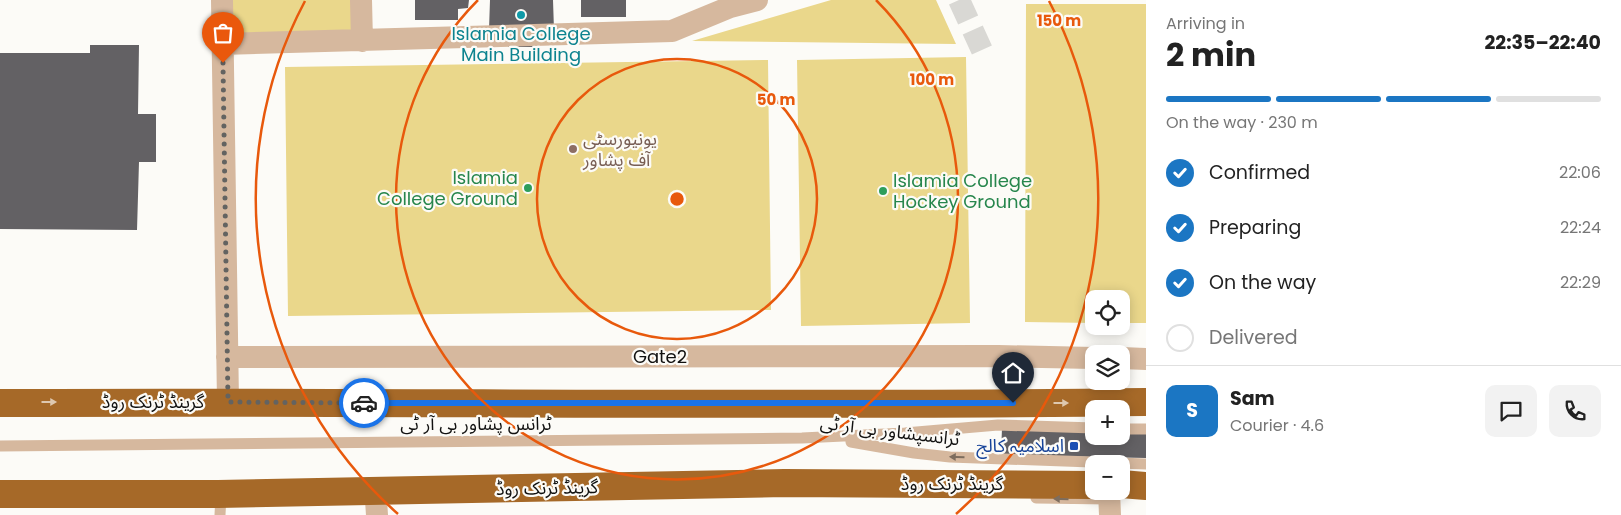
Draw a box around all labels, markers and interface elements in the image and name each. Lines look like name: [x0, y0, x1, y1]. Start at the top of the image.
marker: Islamia College Main Building: [515, 9, 527, 21]
text: 150 m: [1037, 10, 1081, 31]
pin: [202, 12, 244, 63]
text: Arriving in: [1166, 12, 1245, 35]
icon: bag: [209, 19, 237, 47]
place label: Islamia College Main Building: [451, 21, 591, 67]
text: 22:35–22:40: [1485, 29, 1601, 56]
text: 2 min: [1166, 32, 1256, 77]
text: 100 m: [910, 69, 954, 90]
text: 50 m: [757, 89, 795, 110]
text: On the way · 230 m: [1166, 111, 1318, 134]
place label: یونیورسٹی آف پشاور: [582, 126, 657, 172]
marker: یونیورسٹی آف پشاور: [567, 143, 579, 155]
icon: check: [1166, 159, 1194, 187]
text: Confirmed: [1209, 159, 1310, 186]
text: 22:06: [1559, 161, 1601, 184]
place label: Islamia College Ground: [377, 165, 518, 211]
place label: Islamia College Hockey Ground: [893, 168, 1032, 214]
marker: Islamia College Ground: [522, 182, 534, 194]
marker: Islamia College Hockey Ground: [877, 185, 889, 197]
centre of rings: [668, 190, 686, 208]
icon: check: [1166, 214, 1194, 242]
text: Preparing: [1209, 214, 1301, 241]
text: 22:24: [1560, 216, 1601, 239]
icon: check: [1166, 269, 1194, 297]
text: On the way: [1209, 269, 1316, 296]
text: 22:29: [1560, 271, 1601, 294]
map controls: [1085, 290, 1130, 500]
button: locate: [1085, 290, 1130, 335]
text: Delivered: [1209, 324, 1298, 351]
street label: Gate2: [633, 344, 687, 369]
button: layers: [1085, 345, 1130, 390]
pin: [992, 352, 1034, 403]
icon: home: [999, 359, 1027, 387]
courier: [339, 378, 389, 428]
text: Sam: [1230, 385, 1275, 412]
button: chat: [1485, 385, 1537, 437]
button: phone: [1549, 385, 1601, 437]
street label: گرینڈ ٹرنک روڈ: [102, 389, 205, 414]
icon: car: [350, 389, 378, 417]
text: S: [1186, 397, 1198, 424]
one-way arrow: [41, 398, 57, 406]
one-way arrow: [1053, 399, 1069, 407]
button: +: [1085, 400, 1130, 445]
street label: ٹرانسپشاور بی آر ٹی: [819, 410, 962, 452]
street label: ٹرانس پشاور بی آر ٹی: [400, 411, 553, 436]
text: Courier · 4.6: [1230, 414, 1324, 437]
place label: اسلامیہ کالج: [976, 433, 1064, 459]
marker: اسلامیہ کالج: [1068, 440, 1080, 452]
one-way arrow: [949, 453, 965, 461]
button: −: [1085, 455, 1130, 500]
street label: گرینڈ ٹرنک روڈ: [901, 471, 1004, 496]
street label: گرینڈ ٹرنک روڈ: [496, 474, 599, 501]
one-way arrow: [1053, 494, 1069, 502]

